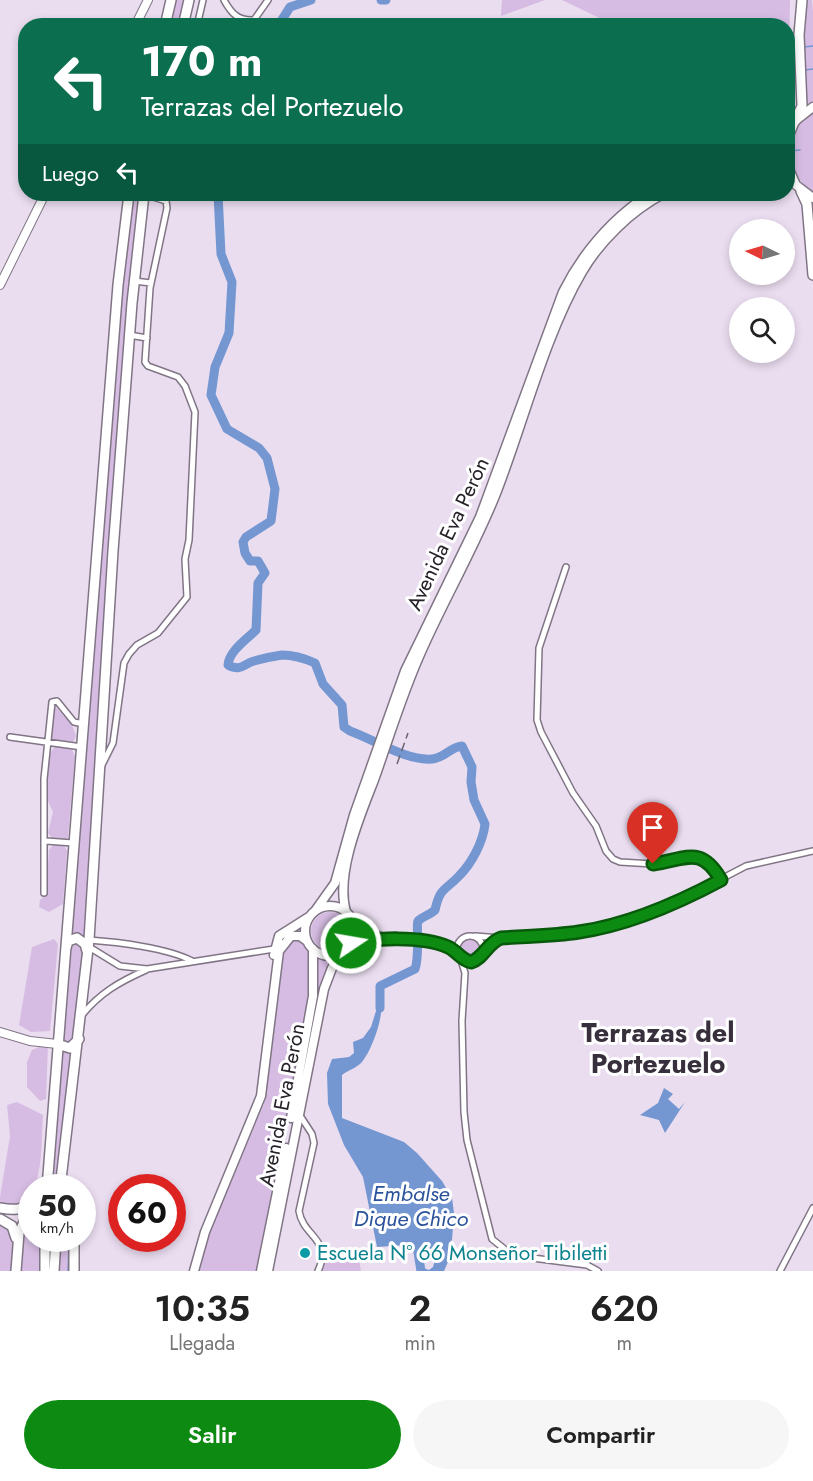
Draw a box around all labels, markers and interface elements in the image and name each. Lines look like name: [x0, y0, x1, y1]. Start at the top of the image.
text: 170 m: [141, 31, 263, 92]
icon: left: [42, 42, 120, 120]
text: Terrazas del Portezuelo: [141, 87, 403, 126]
icon: left: [111, 156, 144, 189]
text: Luego: [42, 157, 99, 189]
north arrow: [729, 219, 795, 285]
map controls: [729, 219, 795, 363]
button: search: [729, 297, 795, 363]
street label: Avenida Eva Perón: [399, 453, 497, 615]
pin: [627, 802, 678, 864]
icon: arrive: [636, 811, 669, 844]
position arrow: [319, 911, 383, 975]
district label: Terrazas del Portezuelo: [581, 1013, 735, 1083]
street label: Avenida Eva Perón: [251, 1021, 313, 1189]
speed limit sign: 60: [108, 1174, 186, 1252]
water label: Embalse Dique Chico: [354, 1177, 468, 1234]
text: 50: [37, 1184, 77, 1227]
text: km/h: [40, 1217, 74, 1239]
place label: Escuela N° 66 Monseñor Tibiletti: [317, 1238, 608, 1268]
marker: Escuela N° 66 Monseñor Tibiletti: [298, 1246, 312, 1260]
text: 10:35: [154, 1282, 250, 1334]
text: 2: [409, 1282, 431, 1334]
text: 620: [590, 1282, 659, 1334]
text: Llegada: [169, 1329, 235, 1358]
text: min: [404, 1329, 436, 1358]
text: m: [617, 1329, 632, 1358]
button: Salir: [24, 1400, 401, 1469]
button: Compartir: [413, 1400, 789, 1469]

